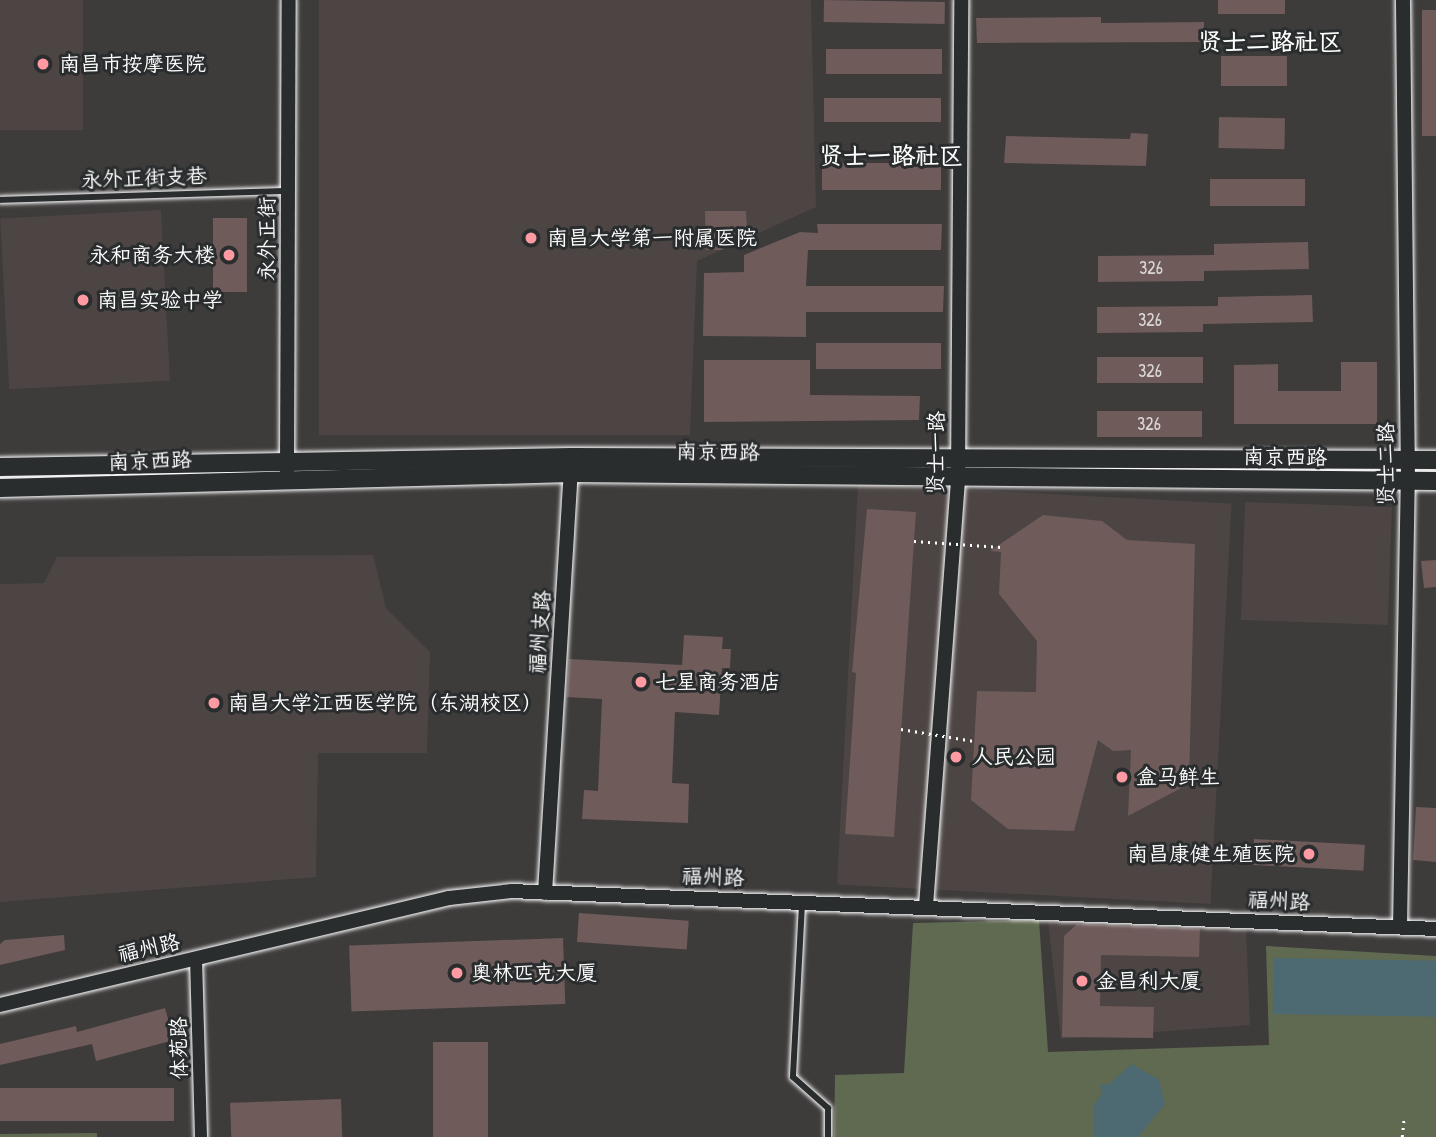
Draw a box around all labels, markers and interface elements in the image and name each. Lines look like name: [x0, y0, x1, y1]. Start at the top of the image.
district label: 贤士二路社区: [1198, 28, 1342, 56]
place label: 南昌市按摩医院: [59, 51, 206, 77]
marker: 南昌市按摩医院: [33, 54, 53, 74]
district label: 贤士一路社区: [819, 142, 963, 170]
street label: 永外正街支巷: [81, 163, 207, 193]
street label: 永外正街: [254, 197, 280, 281]
place label: 南昌大学第一附属医院: [547, 225, 757, 251]
marker: 南昌大学第一附属医院: [521, 228, 541, 248]
place label: 永和商务大楼: [89, 242, 215, 268]
marker: 永和商务大楼: [221, 247, 237, 263]
house number: 326: [1139, 257, 1163, 279]
place label: 南昌实验中学: [97, 287, 223, 313]
marker: 南昌实验中学: [75, 292, 91, 308]
house number: 326: [1138, 309, 1162, 331]
house number: 326: [1138, 360, 1162, 382]
street label: 贤士一路: [923, 411, 949, 495]
house number: 326: [1137, 413, 1161, 435]
street label: 贤士二路: [1373, 422, 1399, 506]
street label: 南京西路: [676, 439, 760, 465]
street label: 南京西路: [1243, 444, 1327, 470]
street label: 南京西路: [108, 447, 192, 475]
street label: 福州支路: [525, 589, 555, 675]
place label: 七星商务酒店: [655, 669, 781, 695]
marker: 七星商务酒店: [633, 674, 649, 690]
place label: 南昌大学江西医学院（东湖校区）: [228, 690, 543, 716]
marker: 南昌大学江西医学院（东湖校区）: [206, 695, 222, 711]
place label: 人民公园: [972, 744, 1056, 770]
marker: 人民公园: [946, 747, 966, 767]
place label: 盒马鲜生: [1136, 764, 1220, 790]
marker: 盒马鲜生: [1114, 769, 1130, 785]
place label: 南昌康健生殖医院: [1127, 841, 1295, 867]
marker: 南昌康健生殖医院: [1301, 846, 1317, 862]
street label: 福州路: [681, 863, 745, 891]
street label: 福州路: [1247, 887, 1311, 915]
street label: 福州路: [115, 929, 183, 967]
place label: 奥林匹克大厦: [471, 960, 597, 986]
marker: 奥林匹克大厦: [449, 965, 465, 981]
place label: 金昌利大厦: [1096, 968, 1201, 994]
marker: 金昌利大厦: [1074, 973, 1090, 989]
street label: 体苑路: [166, 1016, 192, 1080]

